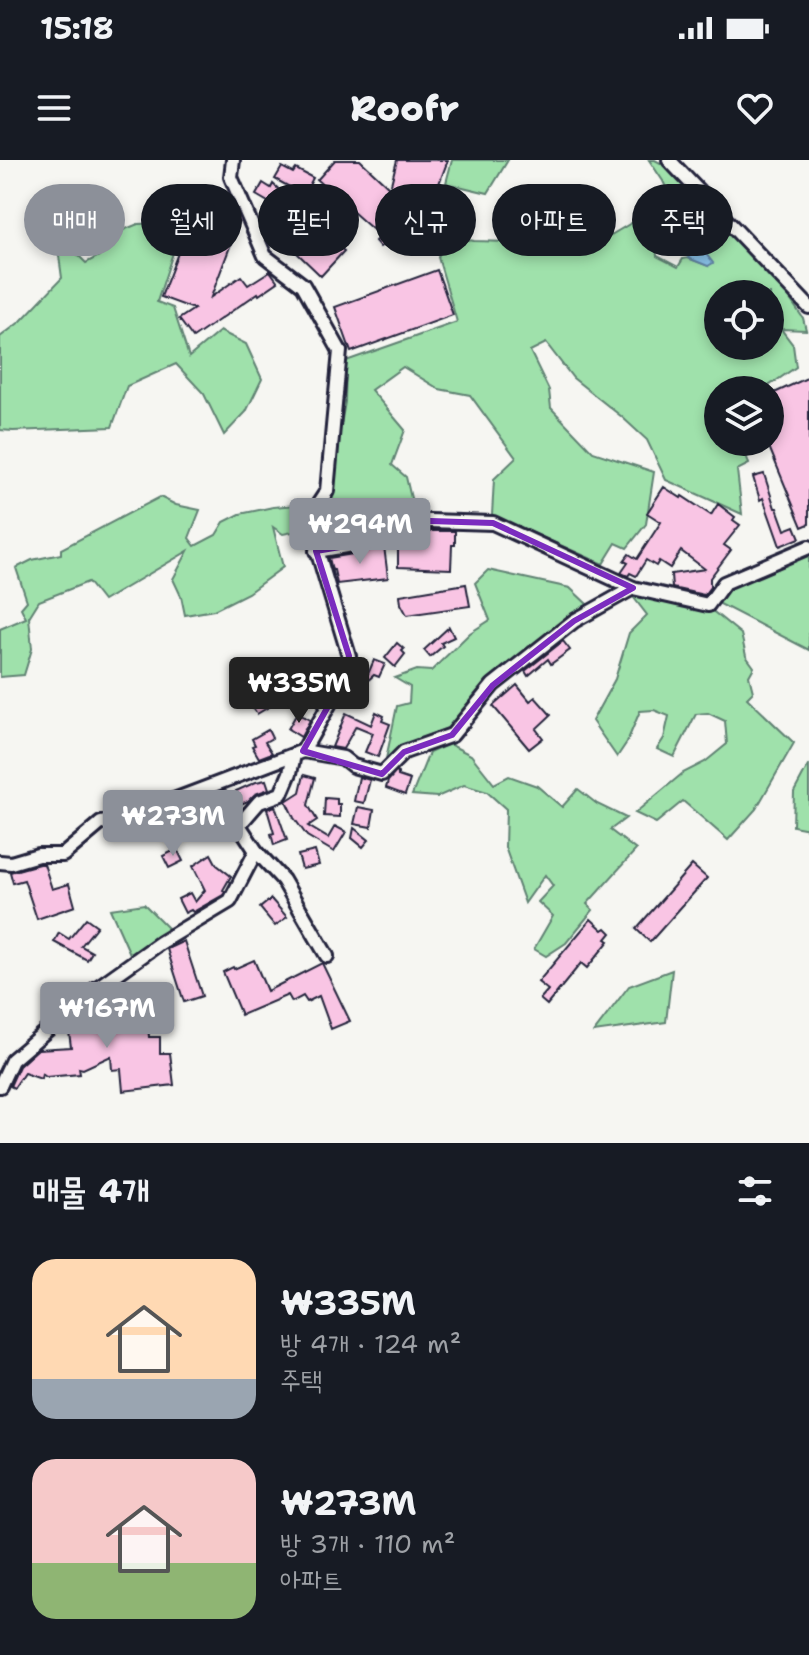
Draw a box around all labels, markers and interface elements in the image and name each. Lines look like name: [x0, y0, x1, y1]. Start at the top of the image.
text: 15:18: [40, 8, 114, 49]
text: Roofr: [350, 84, 459, 133]
icon: menu: [32, 86, 76, 130]
icon: heart: [733, 86, 777, 130]
chip: 매매: [24, 184, 125, 256]
chip: 월세: [141, 184, 242, 256]
chip: 필터: [258, 184, 359, 256]
chip: 신규: [375, 184, 476, 256]
chip: 아파트: [492, 184, 616, 256]
chip: 주택: [632, 184, 733, 256]
map controls: [704, 280, 784, 456]
button: locate: [704, 280, 784, 360]
button: layers: [704, 376, 784, 456]
pin: ₩294M: [304, 498, 416, 566]
text: ₩294M: [307, 506, 413, 541]
pin: ₩335M: [243, 657, 355, 725]
text: ₩335M: [247, 665, 351, 700]
pin: ₩273M: [117, 790, 229, 858]
text: ₩273M: [121, 798, 225, 833]
pin: ₩167M: [51, 982, 163, 1050]
text: ₩167M: [58, 990, 156, 1025]
text: 매물 4개: [32, 1168, 150, 1214]
icon: filters: [733, 1169, 777, 1213]
text: ₩335M: [280, 1280, 416, 1326]
icon: home: [96, 1291, 192, 1387]
text: 방 4개 · 124 m²: [280, 1326, 461, 1361]
text: 주택: [280, 1362, 322, 1397]
text: ₩273M: [280, 1480, 416, 1526]
icon: home: [96, 1491, 192, 1587]
text: 방 3개 · 110 m²: [280, 1526, 456, 1561]
text: 아파트: [280, 1562, 343, 1597]

